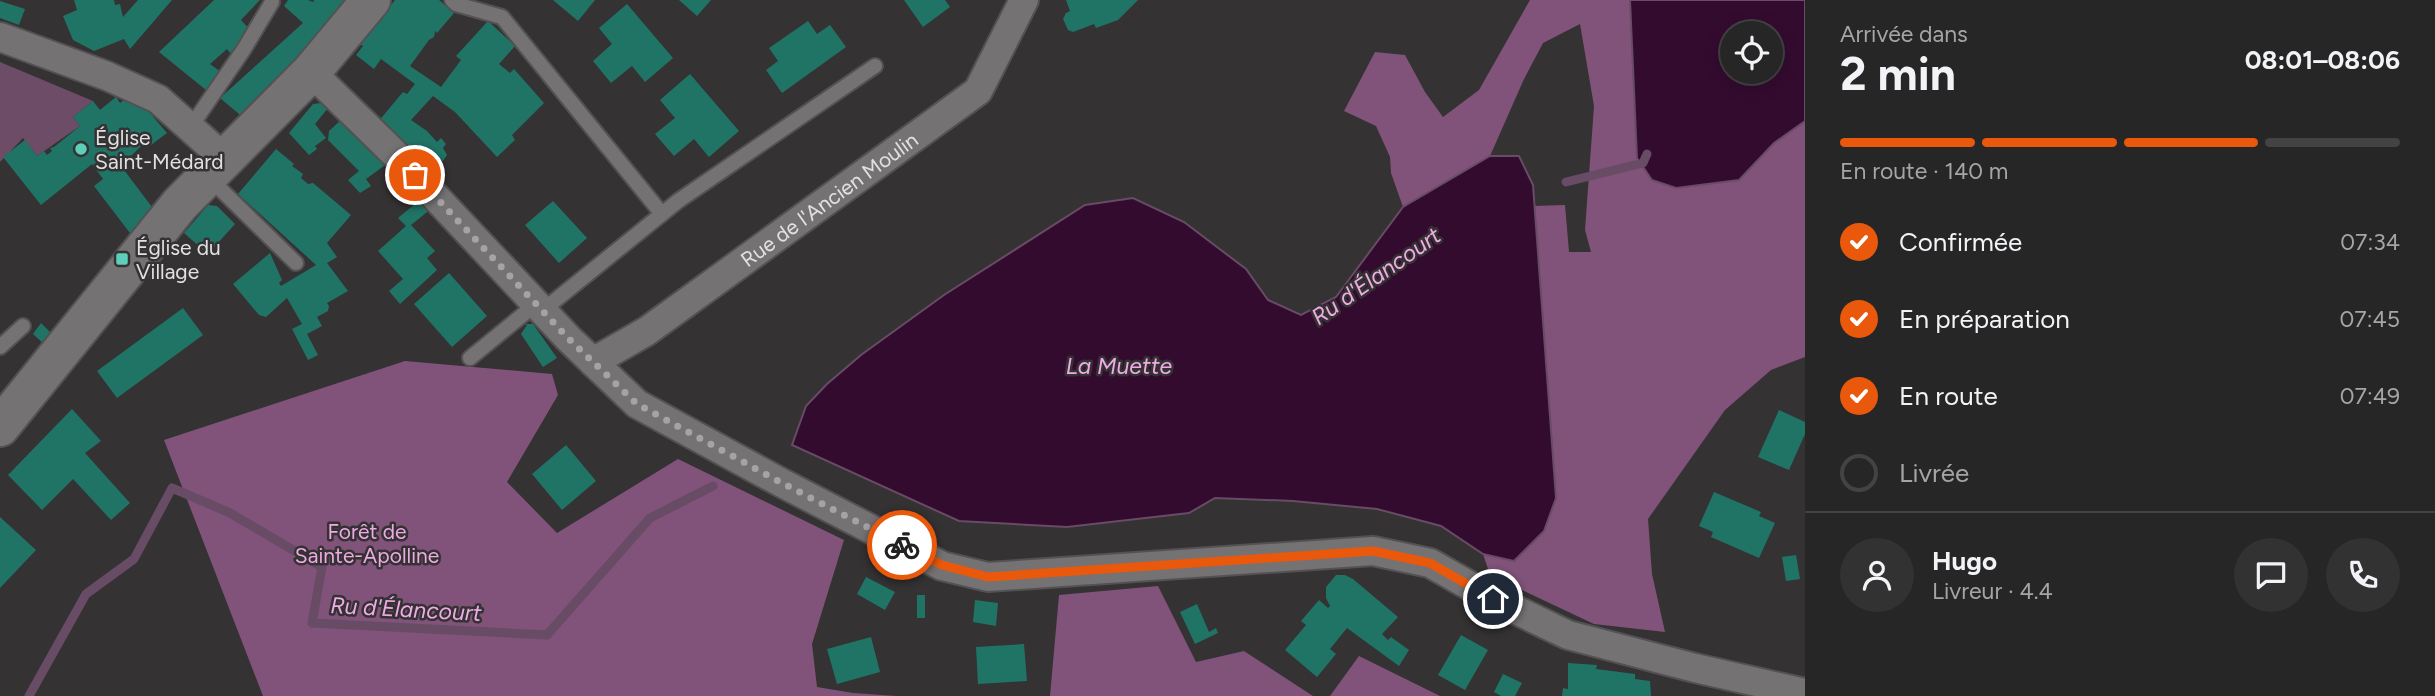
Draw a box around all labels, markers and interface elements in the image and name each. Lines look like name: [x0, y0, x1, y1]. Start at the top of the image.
text: Arrivée dans: [1840, 20, 1968, 48]
map controls: [1720, 21, 1783, 84]
button: locate: [1720, 21, 1783, 84]
text: 08:01–08:06: [2245, 44, 2400, 76]
text: 2 min: [1840, 46, 1956, 102]
place label: Église Saint-Médard: [95, 125, 224, 174]
street label: Rue de l'Ancien Moulin: [735, 127, 922, 272]
marker: Église Saint-Médard: [73, 141, 89, 157]
pin: [385, 145, 445, 205]
icon: bag: [396, 156, 434, 194]
text: En route · 140 m: [1840, 157, 2008, 185]
water label: Ru d'Élancourt: [1306, 221, 1446, 331]
icon: check: [1840, 223, 1878, 261]
text: Confirmée: [1899, 226, 2022, 258]
text: 07:34: [2340, 228, 2400, 256]
place label: Église du Village: [136, 235, 221, 284]
marker: Église du Village: [114, 251, 130, 267]
icon: check: [1840, 300, 1878, 338]
text: En préparation: [1899, 303, 2070, 335]
text: 07:45: [2340, 305, 2400, 333]
water label: La Muette: [1066, 352, 1173, 380]
icon: check: [1840, 377, 1878, 415]
text: En route: [1899, 380, 1998, 412]
text: 07:49: [2340, 382, 2400, 410]
text: Livrée: [1899, 457, 1969, 489]
courier: [867, 510, 937, 580]
park label: Forêt de Sainte-Apolline: [295, 519, 439, 568]
icon: bike: [883, 526, 921, 564]
button: person: [1840, 538, 1914, 612]
button: chat: [2234, 538, 2308, 612]
button: phone: [2326, 538, 2400, 612]
text: Hugo: [1932, 545, 1997, 577]
pin: [1463, 569, 1523, 629]
text: Livreur · 4.4: [1932, 577, 2053, 605]
icon: home: [1474, 580, 1512, 618]
water label: Ru d'Élancourt: [330, 591, 482, 627]

